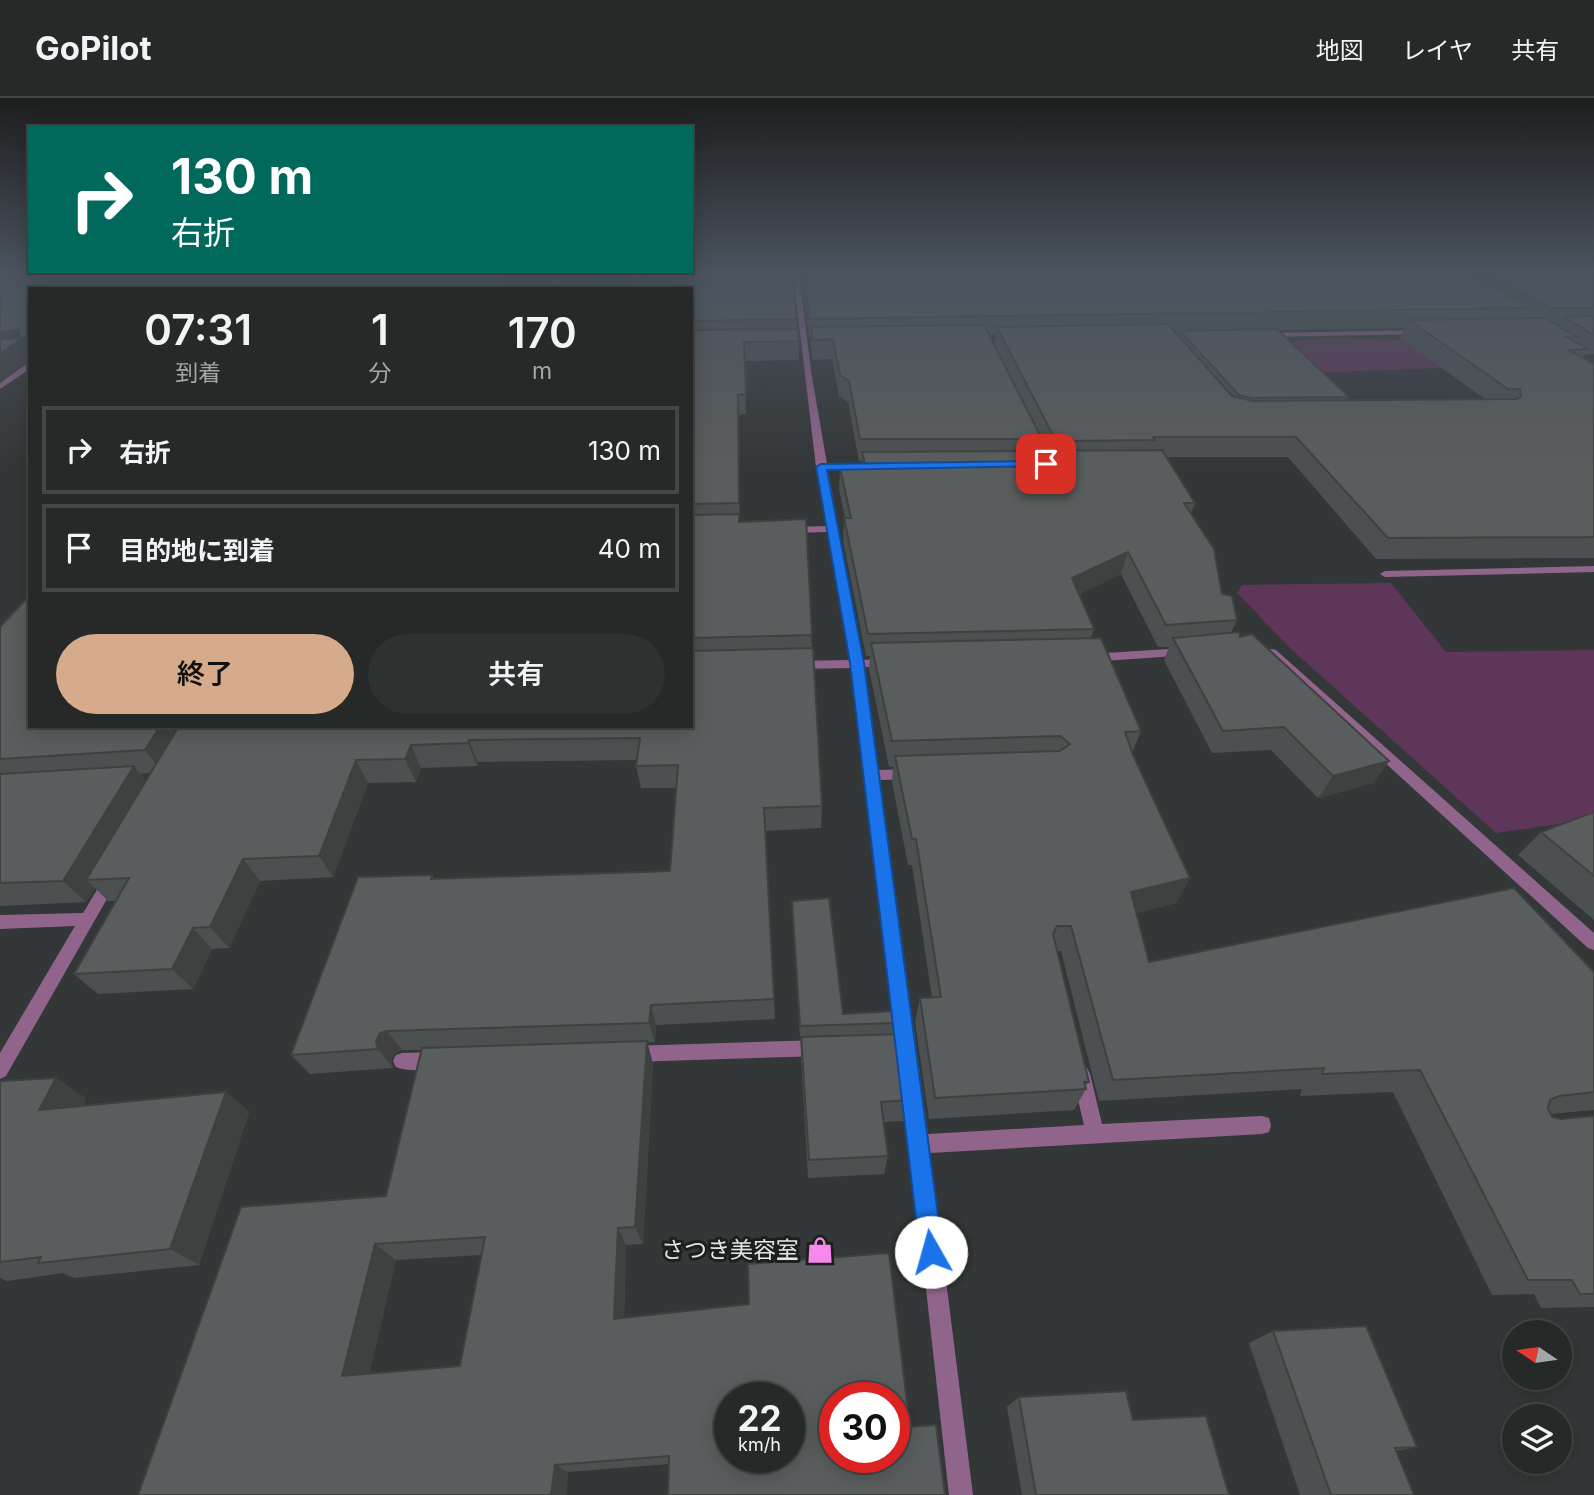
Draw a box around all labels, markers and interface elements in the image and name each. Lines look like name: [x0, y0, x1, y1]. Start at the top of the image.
text: GoPilot: [35, 28, 152, 68]
text: 地図: [1316, 36, 1364, 65]
text: レイヤ: [1402, 36, 1473, 65]
text: 共有: [1511, 36, 1559, 65]
text: 130 m: [171, 147, 313, 206]
icon: right: [56, 154, 147, 245]
text: 右折: [171, 213, 235, 252]
text: 07:31: [144, 304, 252, 355]
text: 1: [371, 304, 389, 355]
text: 170: [508, 307, 577, 358]
text: m: [532, 357, 552, 385]
text: 到着: [175, 359, 221, 387]
text: 分: [368, 359, 391, 387]
icon: right: [60, 431, 98, 469]
pin: [1016, 434, 1076, 494]
text: 130 m: [588, 435, 661, 466]
text: 右折: [119, 437, 171, 468]
icon: arrive: [1027, 445, 1065, 483]
icon: arrive: [60, 529, 98, 567]
text: 40 m: [598, 533, 661, 564]
text: 目的地に到着: [119, 535, 275, 566]
button: 終了: [56, 634, 354, 714]
button: 共有: [368, 634, 665, 714]
position arrow: [894, 1215, 968, 1289]
shop icon: さつき美容室: [805, 1235, 835, 1265]
place label: さつき美容室: [661, 1236, 799, 1264]
north arrow: [1502, 1320, 1572, 1390]
map controls: [1502, 1320, 1572, 1474]
speed limit sign: 30: [819, 1382, 910, 1473]
text: 22: [737, 1397, 782, 1439]
button: layers: [1502, 1404, 1572, 1474]
text: km/h: [738, 1434, 781, 1455]

